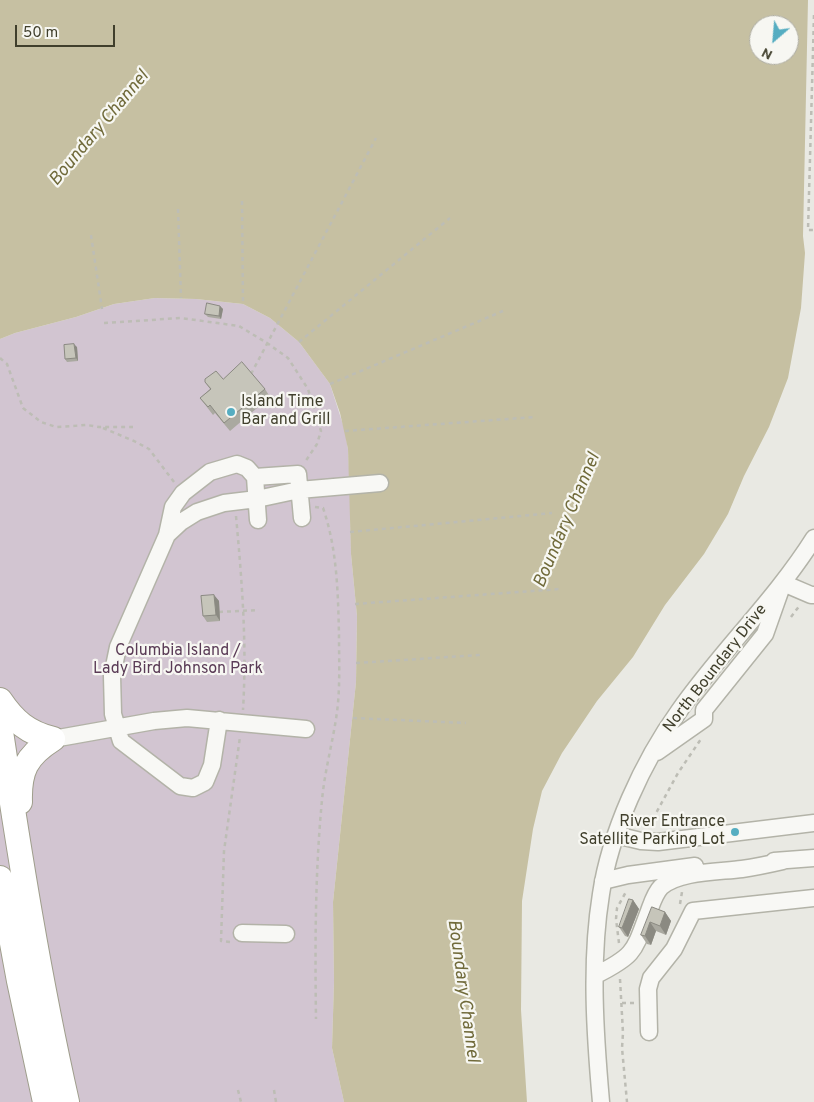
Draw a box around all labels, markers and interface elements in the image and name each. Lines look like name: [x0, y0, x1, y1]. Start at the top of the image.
scale bar: [18, 15, 118, 47]
north arrow: [749, 15, 799, 65]
text: 50 m: [23, 24, 58, 43]
text: N: [759, 43, 776, 63]
water label: Boundary Channel: [45, 67, 155, 191]
place label: Island Time Bar and Grill: [241, 393, 330, 431]
marker: Island Time Bar and Grill: [225, 406, 237, 418]
water label: Boundary Channel: [530, 451, 606, 591]
street label: North Boundary Drive: [660, 601, 772, 737]
park label: Columbia Island / Lady Bird Johnson Park: [93, 642, 263, 680]
place label: River Entrance Satellite Parking Lot: [579, 813, 725, 851]
marker: River Entrance Satellite Parking Lot: [729, 826, 741, 838]
water label: Boundary Channel: [441, 918, 483, 1064]

